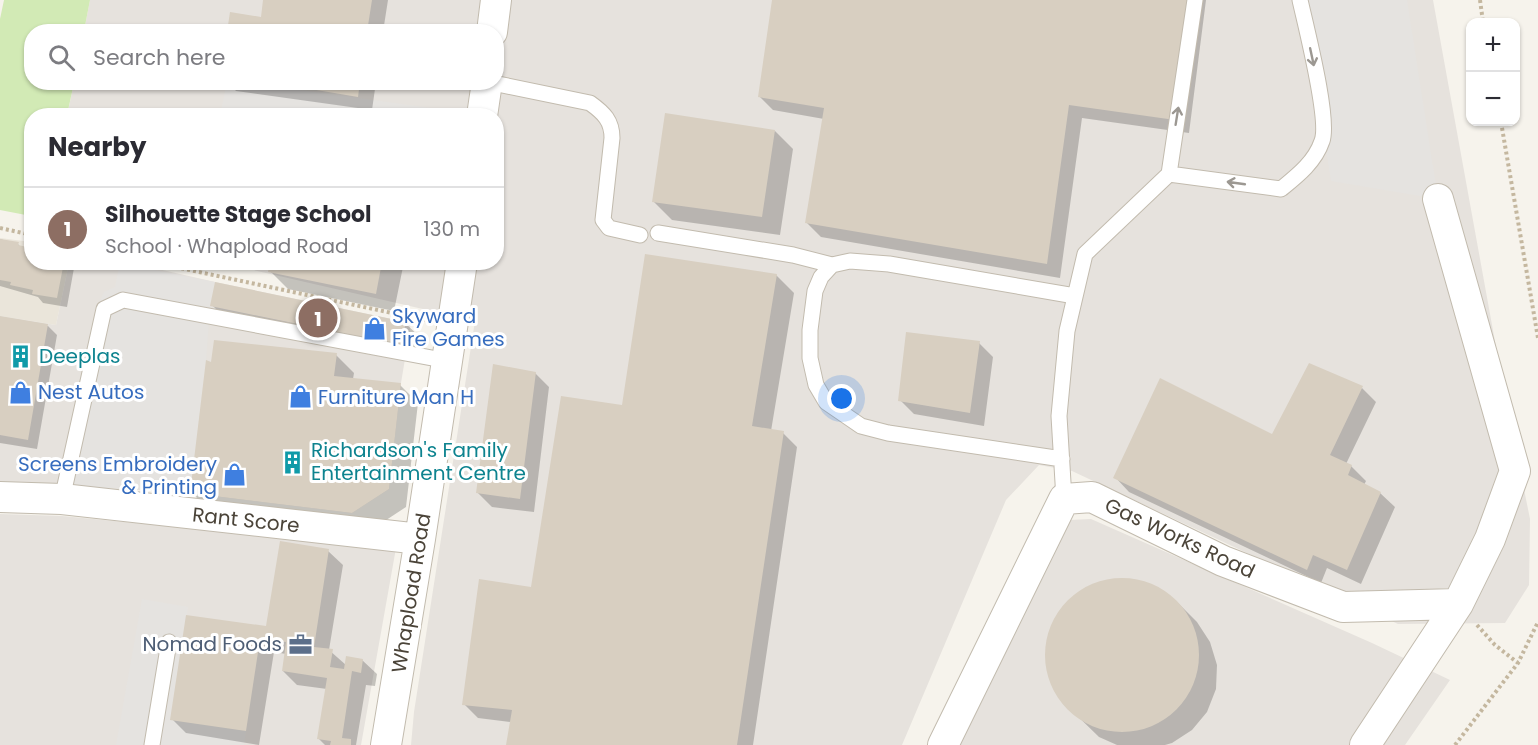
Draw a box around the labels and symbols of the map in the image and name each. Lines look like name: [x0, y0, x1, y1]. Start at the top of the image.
one-way arrow: [1307, 47, 1318, 67]
one-way arrow: [1172, 106, 1183, 126]
one-way arrow: [1226, 177, 1246, 188]
pin: 1: [298, 296, 338, 340]
place label: Skyward Fire Games: [392, 302, 505, 353]
shop icon: Skyward Fire Games: [361, 315, 387, 341]
place label: Deeplas: [39, 342, 120, 370]
building icon: Deeplas: [8, 343, 34, 369]
place label: Nest Autos: [38, 378, 144, 406]
shop icon: Nest Autos: [7, 379, 33, 405]
place label: Furniture Man H: [318, 383, 474, 411]
shop icon: Furniture Man H: [287, 384, 313, 410]
your location: [827, 384, 856, 413]
place label: Richardson's Family Entertainment Centre: [311, 436, 526, 487]
building icon: Richardson's Family Entertainment Centre: [280, 449, 306, 475]
place label: Screens Embroidery & Printing: [18, 450, 217, 501]
shop icon: Screens Embroidery & Printing: [222, 462, 248, 488]
street label: Gas Works Road: [1100, 491, 1260, 585]
street label: Rant Score: [191, 500, 301, 540]
street label: Whapload Road: [385, 511, 437, 675]
place label: Nomad Foods: [143, 630, 282, 658]
office icon: Nomad Foods: [287, 631, 313, 657]

